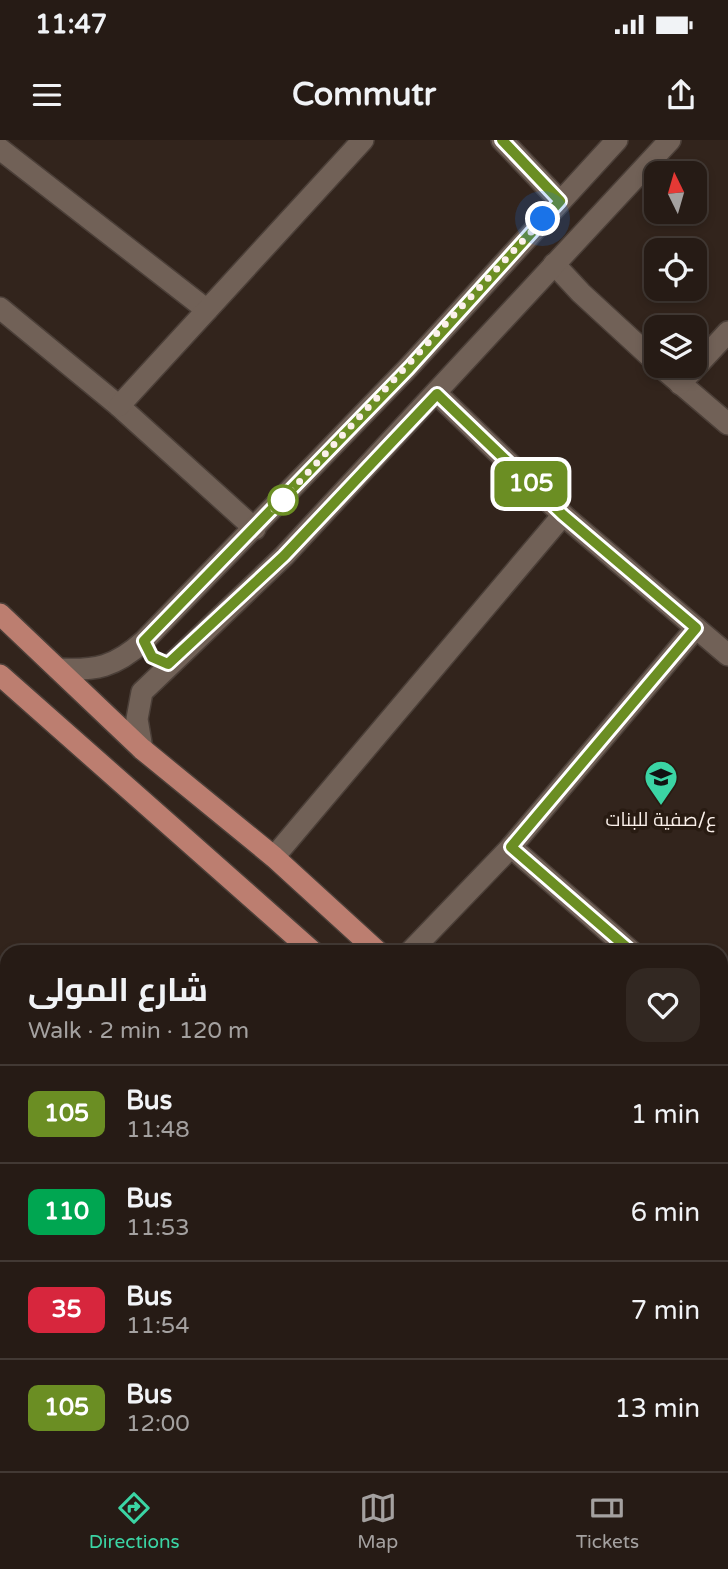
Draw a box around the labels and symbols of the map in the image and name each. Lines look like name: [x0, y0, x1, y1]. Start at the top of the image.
north arrow: [644, 161, 707, 224]
your location: [525, 201, 560, 236]
line badge: 105: [491, 461, 571, 507]
unlabelled marker: [268, 485, 298, 515]
school or university icon: ع/صفية للبنات: [642, 758, 680, 807]
place label: ع/صفية للبنات: [606, 809, 716, 833]

